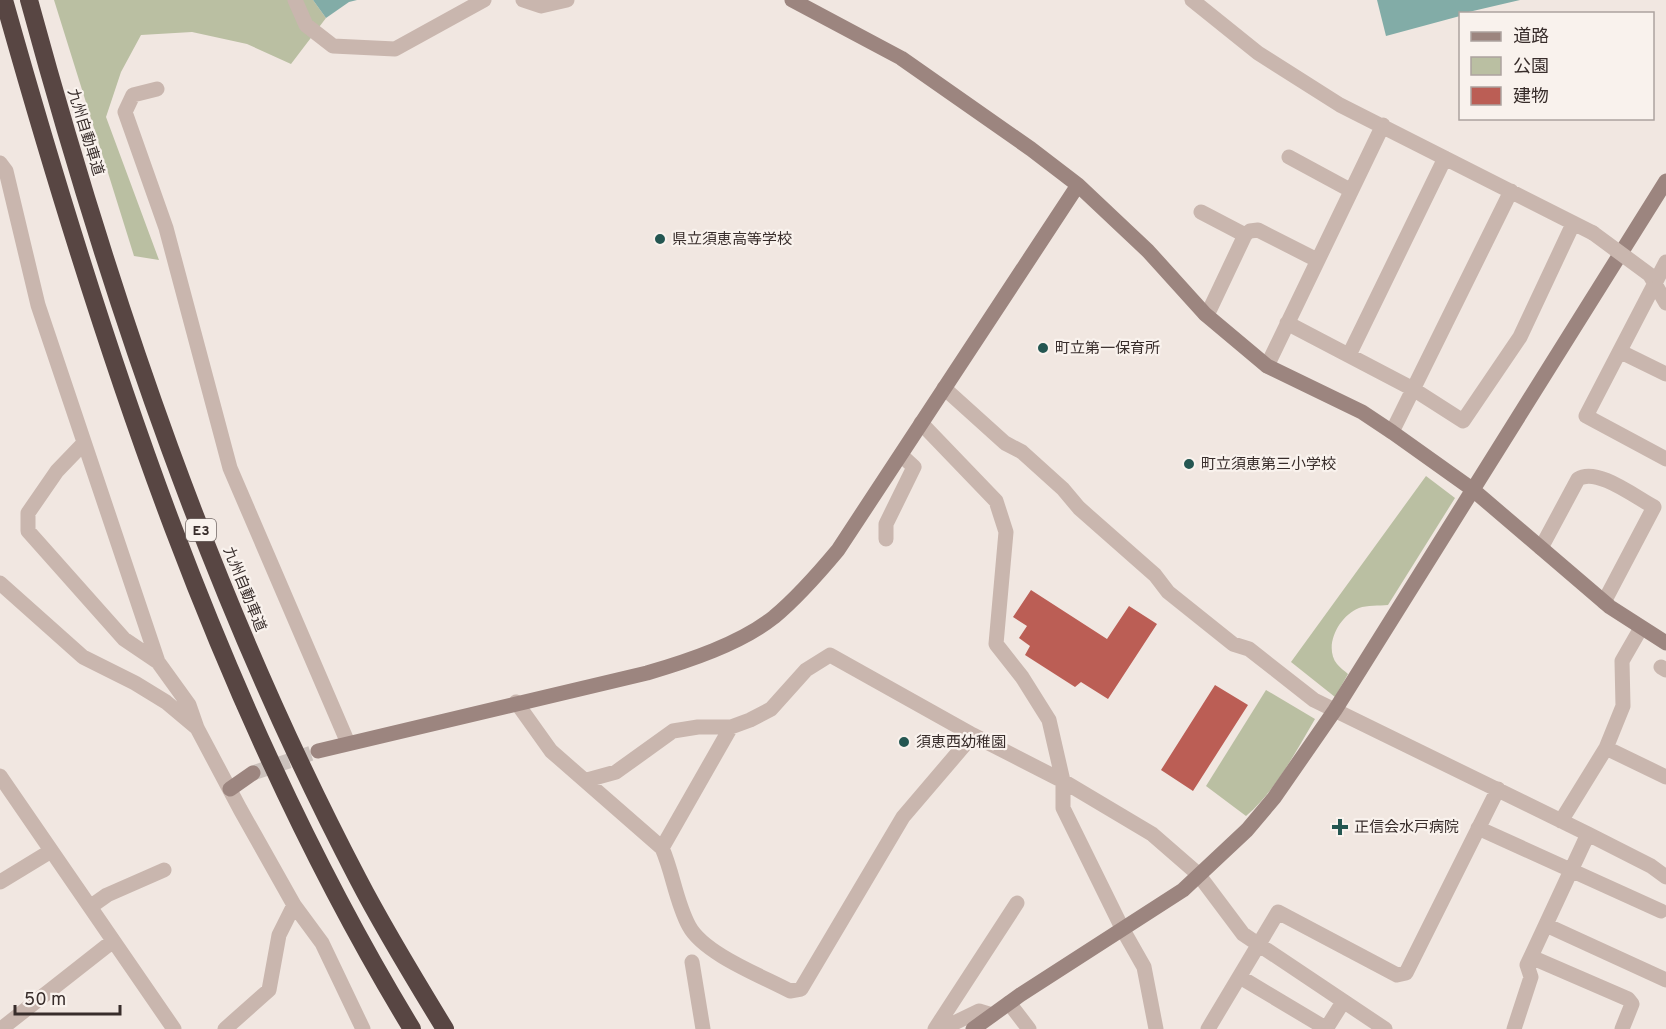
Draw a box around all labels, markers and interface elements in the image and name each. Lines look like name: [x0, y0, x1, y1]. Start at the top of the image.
legend: [1459, 12, 1654, 120]
text: 道路: [1513, 26, 1549, 49]
text: 公園: [1513, 56, 1549, 79]
street label: 九州自動車道: [62, 86, 108, 178]
text: 建物: [1513, 86, 1549, 109]
place label: 県立須恵高等学校: [672, 231, 792, 250]
marker: 県立須恵高等学校: [653, 232, 667, 246]
place label: 町立第一保育所: [1055, 340, 1160, 359]
marker: 町立第一保育所: [1036, 341, 1050, 355]
place label: 町立須恵第三小学校: [1201, 456, 1336, 475]
marker: 町立須恵第三小学校: [1182, 457, 1196, 471]
road number: E3: [186, 519, 216, 541]
street label: 九州自動車道: [218, 544, 270, 635]
place label: 須恵西幼稚園: [916, 734, 1006, 753]
marker: 須恵西幼稚園: [897, 735, 911, 749]
marker: 正信会水戸病院: [1331, 818, 1349, 836]
place label: 正信会水戸病院: [1354, 819, 1459, 838]
scale bar: [15, 978, 120, 1016]
text: 50 m: [24, 989, 66, 1012]

